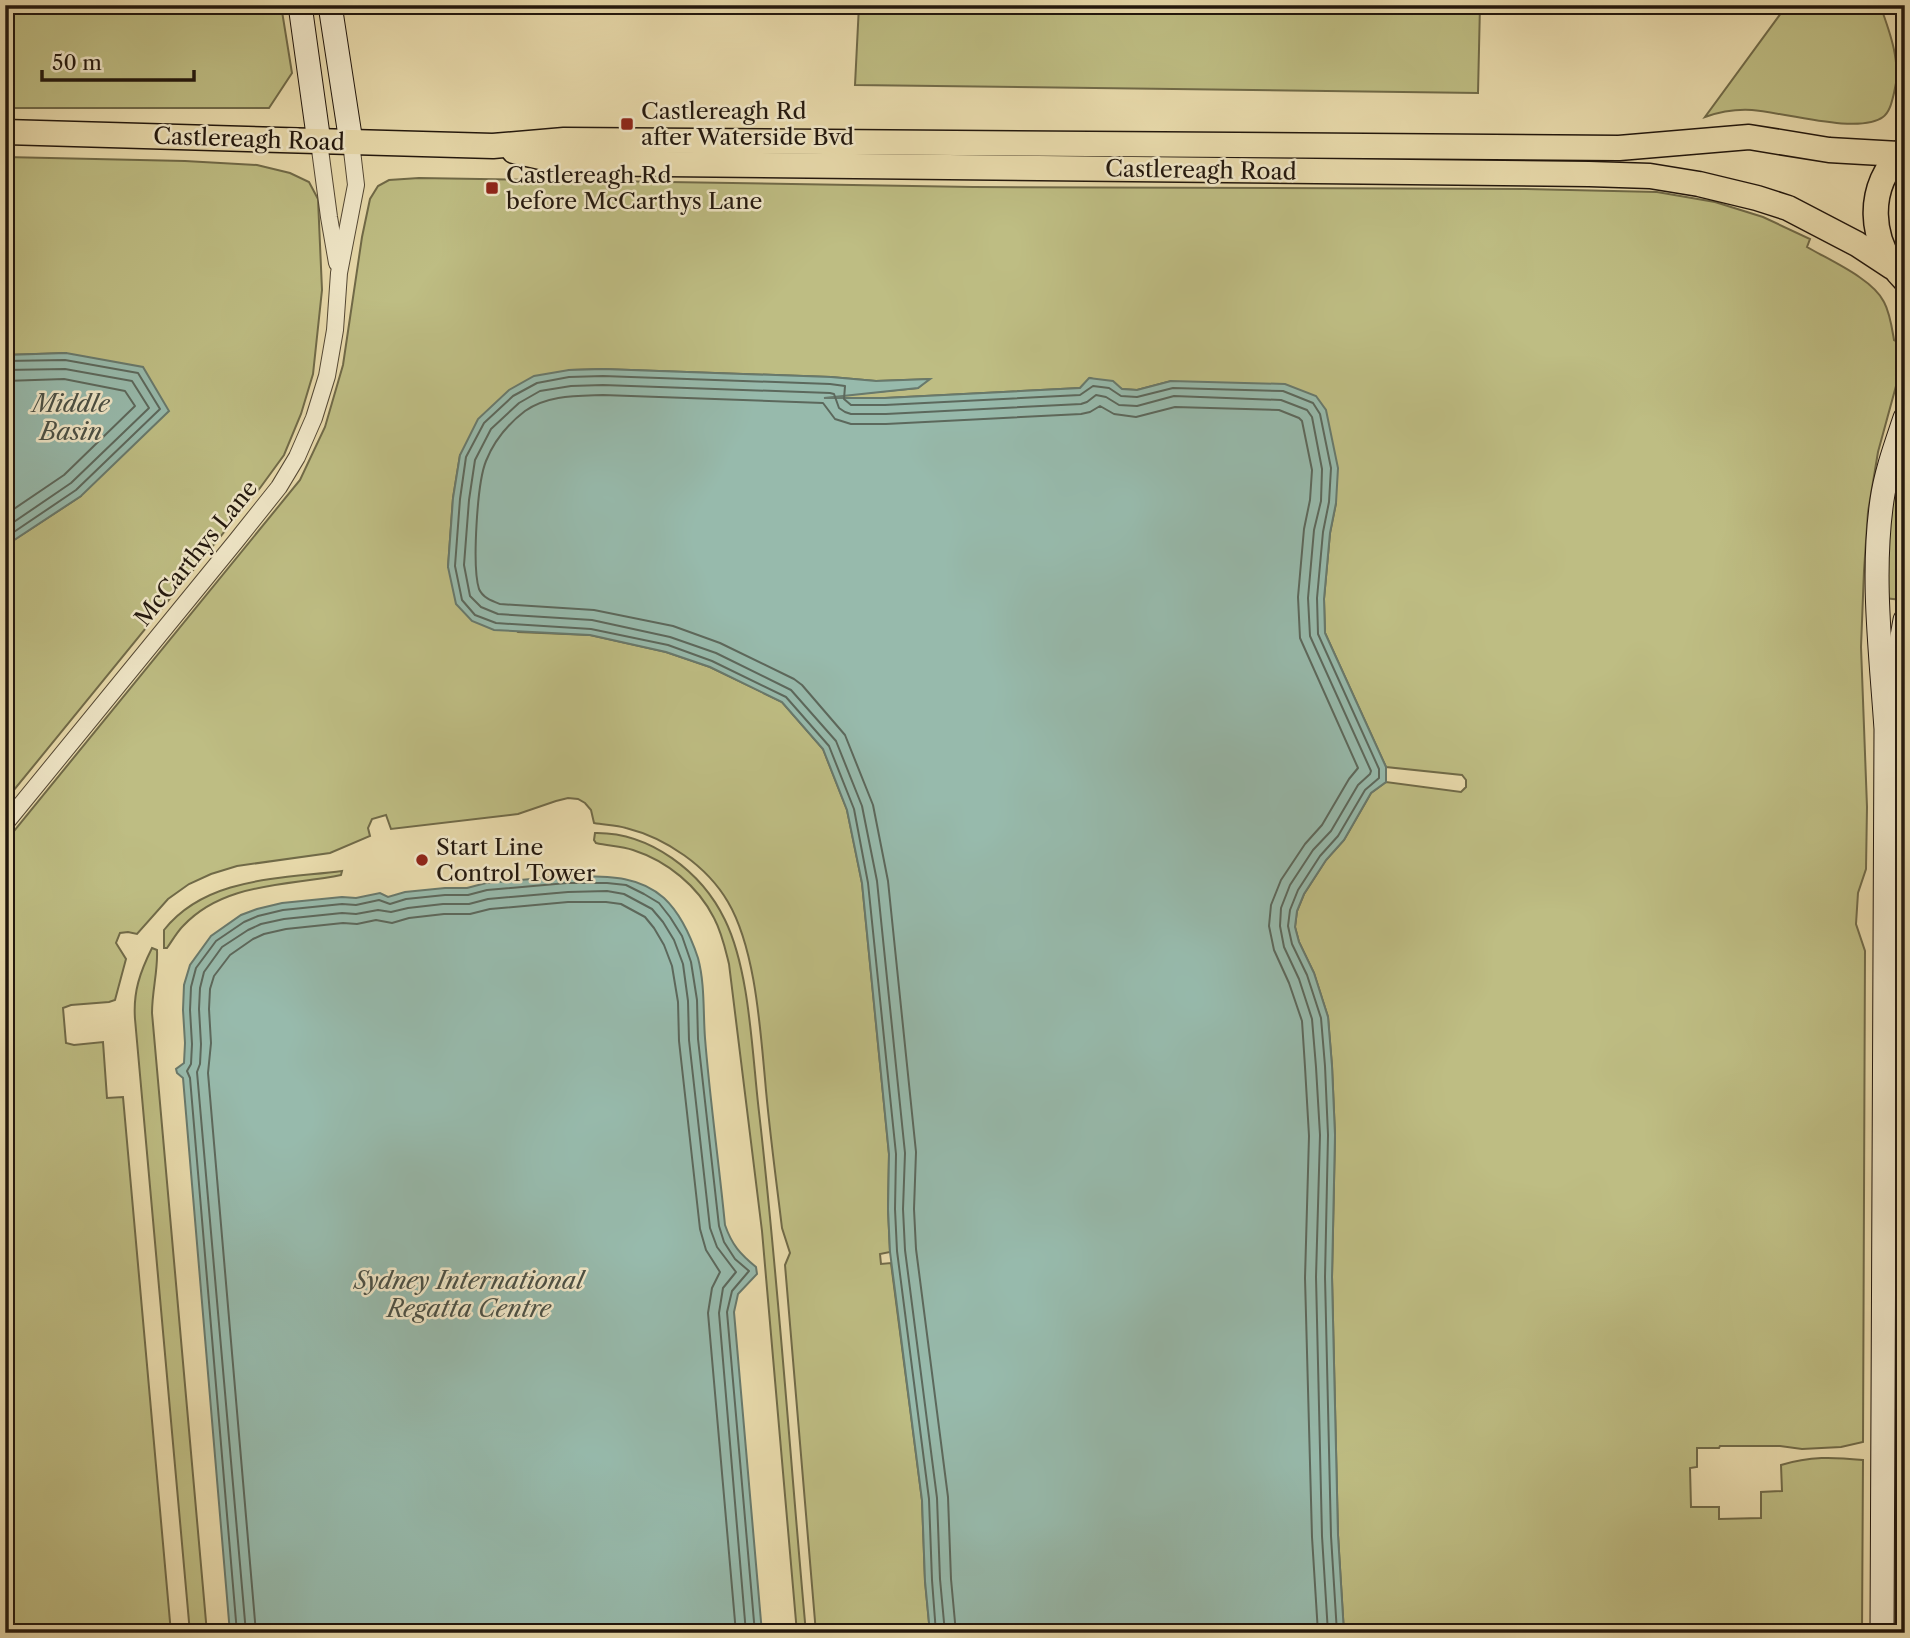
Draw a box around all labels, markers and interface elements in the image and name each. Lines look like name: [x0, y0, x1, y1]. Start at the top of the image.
scale bar: [42, 38, 194, 82]
text: 50 m: [52, 50, 102, 75]
place label: Castlereagh Rd after Waterside Bvd: [641, 97, 854, 151]
marker: Castlereagh Rd after Waterside Bvd: [619, 116, 635, 132]
street label: Castlereagh Road: [153, 122, 345, 156]
street label: Castlereagh Road: [1105, 154, 1297, 186]
place label: Castlereagh Rd before McCarthys Lane: [506, 161, 762, 215]
marker: Castlereagh Rd before McCarthys Lane: [484, 180, 500, 196]
water label: Middle Basin: [30, 389, 111, 446]
street label: McCarthys Lane: [129, 475, 263, 631]
place label: Start Line Control Tower: [436, 833, 596, 887]
marker: Start Line Control Tower: [414, 852, 430, 868]
water label: Sydney International Regatta Centre: [352, 1266, 586, 1323]

